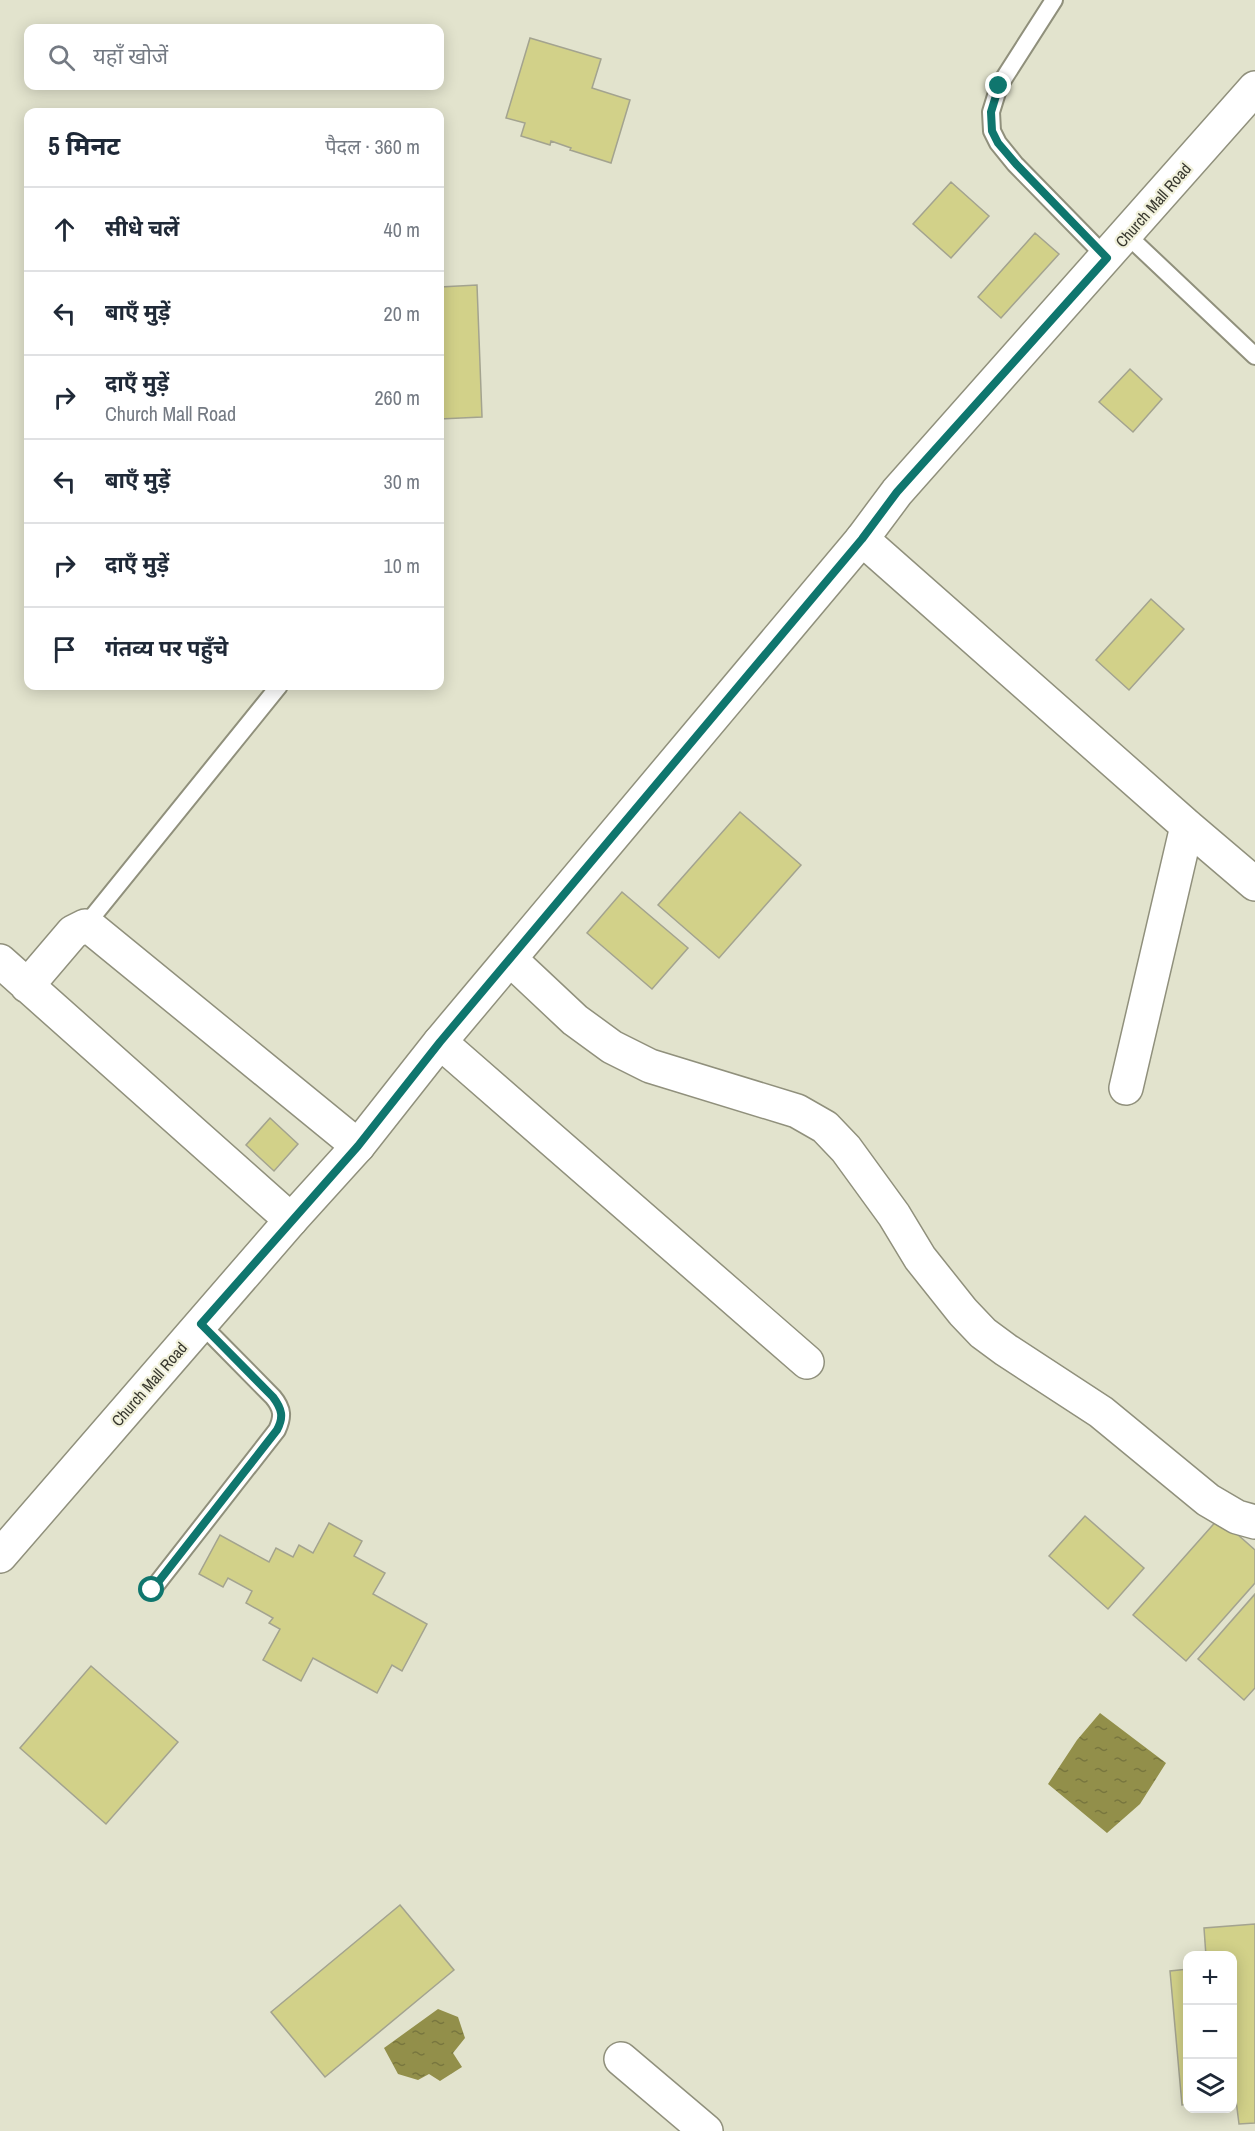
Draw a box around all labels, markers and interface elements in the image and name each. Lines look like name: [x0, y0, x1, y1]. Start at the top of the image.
search box: [24, 24, 444, 90]
icon: search: [45, 41, 78, 74]
text: यहाँ खोजें: [93, 41, 168, 71]
route end: [985, 72, 1011, 98]
text: 5 मिनट: [48, 128, 120, 163]
text: पैदल · 360 m: [325, 133, 420, 160]
street label: Church Mall Road: [1110, 158, 1196, 252]
icon: ahead: [48, 213, 81, 246]
text: सीधे चलें: [105, 213, 179, 243]
text: 40 m: [384, 216, 420, 243]
icon: left: [48, 297, 81, 330]
text: बाएँ मुड़ें: [105, 297, 170, 327]
text: 20 m: [384, 300, 420, 327]
text: दाएँ मुड़ें: [105, 368, 169, 398]
icon: right: [48, 381, 81, 414]
text: 260 m: [374, 384, 420, 411]
text: Church Mall Road: [105, 400, 236, 427]
icon: left: [48, 465, 81, 498]
text: बाएँ मुड़ें: [105, 465, 170, 495]
text: 30 m: [384, 468, 420, 495]
icon: right: [48, 549, 81, 582]
text: दाएँ मुड़ें: [105, 549, 169, 579]
text: 10 m: [384, 552, 420, 579]
icon: arrive: [48, 633, 81, 666]
text: गंतव्य पर पहुँचे: [105, 633, 228, 663]
street label: Church Mall Road: [106, 1337, 192, 1431]
route start: [138, 1576, 164, 1602]
map controls: [1183, 1951, 1237, 2113]
button: +: [1183, 1951, 1237, 2005]
button: −: [1183, 2005, 1237, 2059]
button: layers: [1183, 2059, 1237, 2113]

